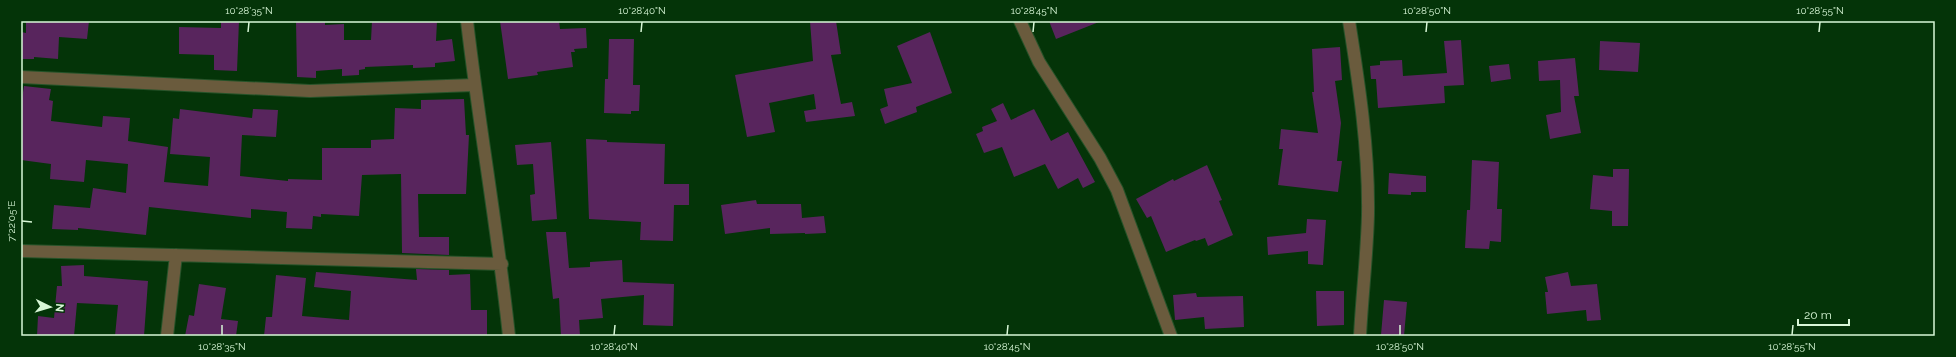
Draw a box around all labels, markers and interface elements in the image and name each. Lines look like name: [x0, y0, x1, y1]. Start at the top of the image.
text: 10°28'35"N: [225, 5, 273, 16]
text: 10°28'40"N: [618, 5, 666, 16]
text: 10°28'45"N: [1011, 5, 1057, 16]
text: 10°28'50"N: [1403, 5, 1451, 16]
text: 10°28'55"N: [1796, 5, 1844, 16]
text: 7°22'05"E: [6, 201, 17, 241]
north arrow: [30, 287, 70, 327]
scale bar: [1798, 301, 1849, 327]
text: N: [53, 303, 66, 313]
text: 20 m: [1804, 308, 1832, 322]
text: 10°28'35"N: [198, 341, 246, 352]
text: 10°28'40"N: [590, 341, 638, 352]
text: 10°28'45"N: [984, 341, 1030, 352]
text: 10°28'50"N: [1376, 341, 1424, 352]
text: 10°28'55"N: [1768, 341, 1816, 352]

